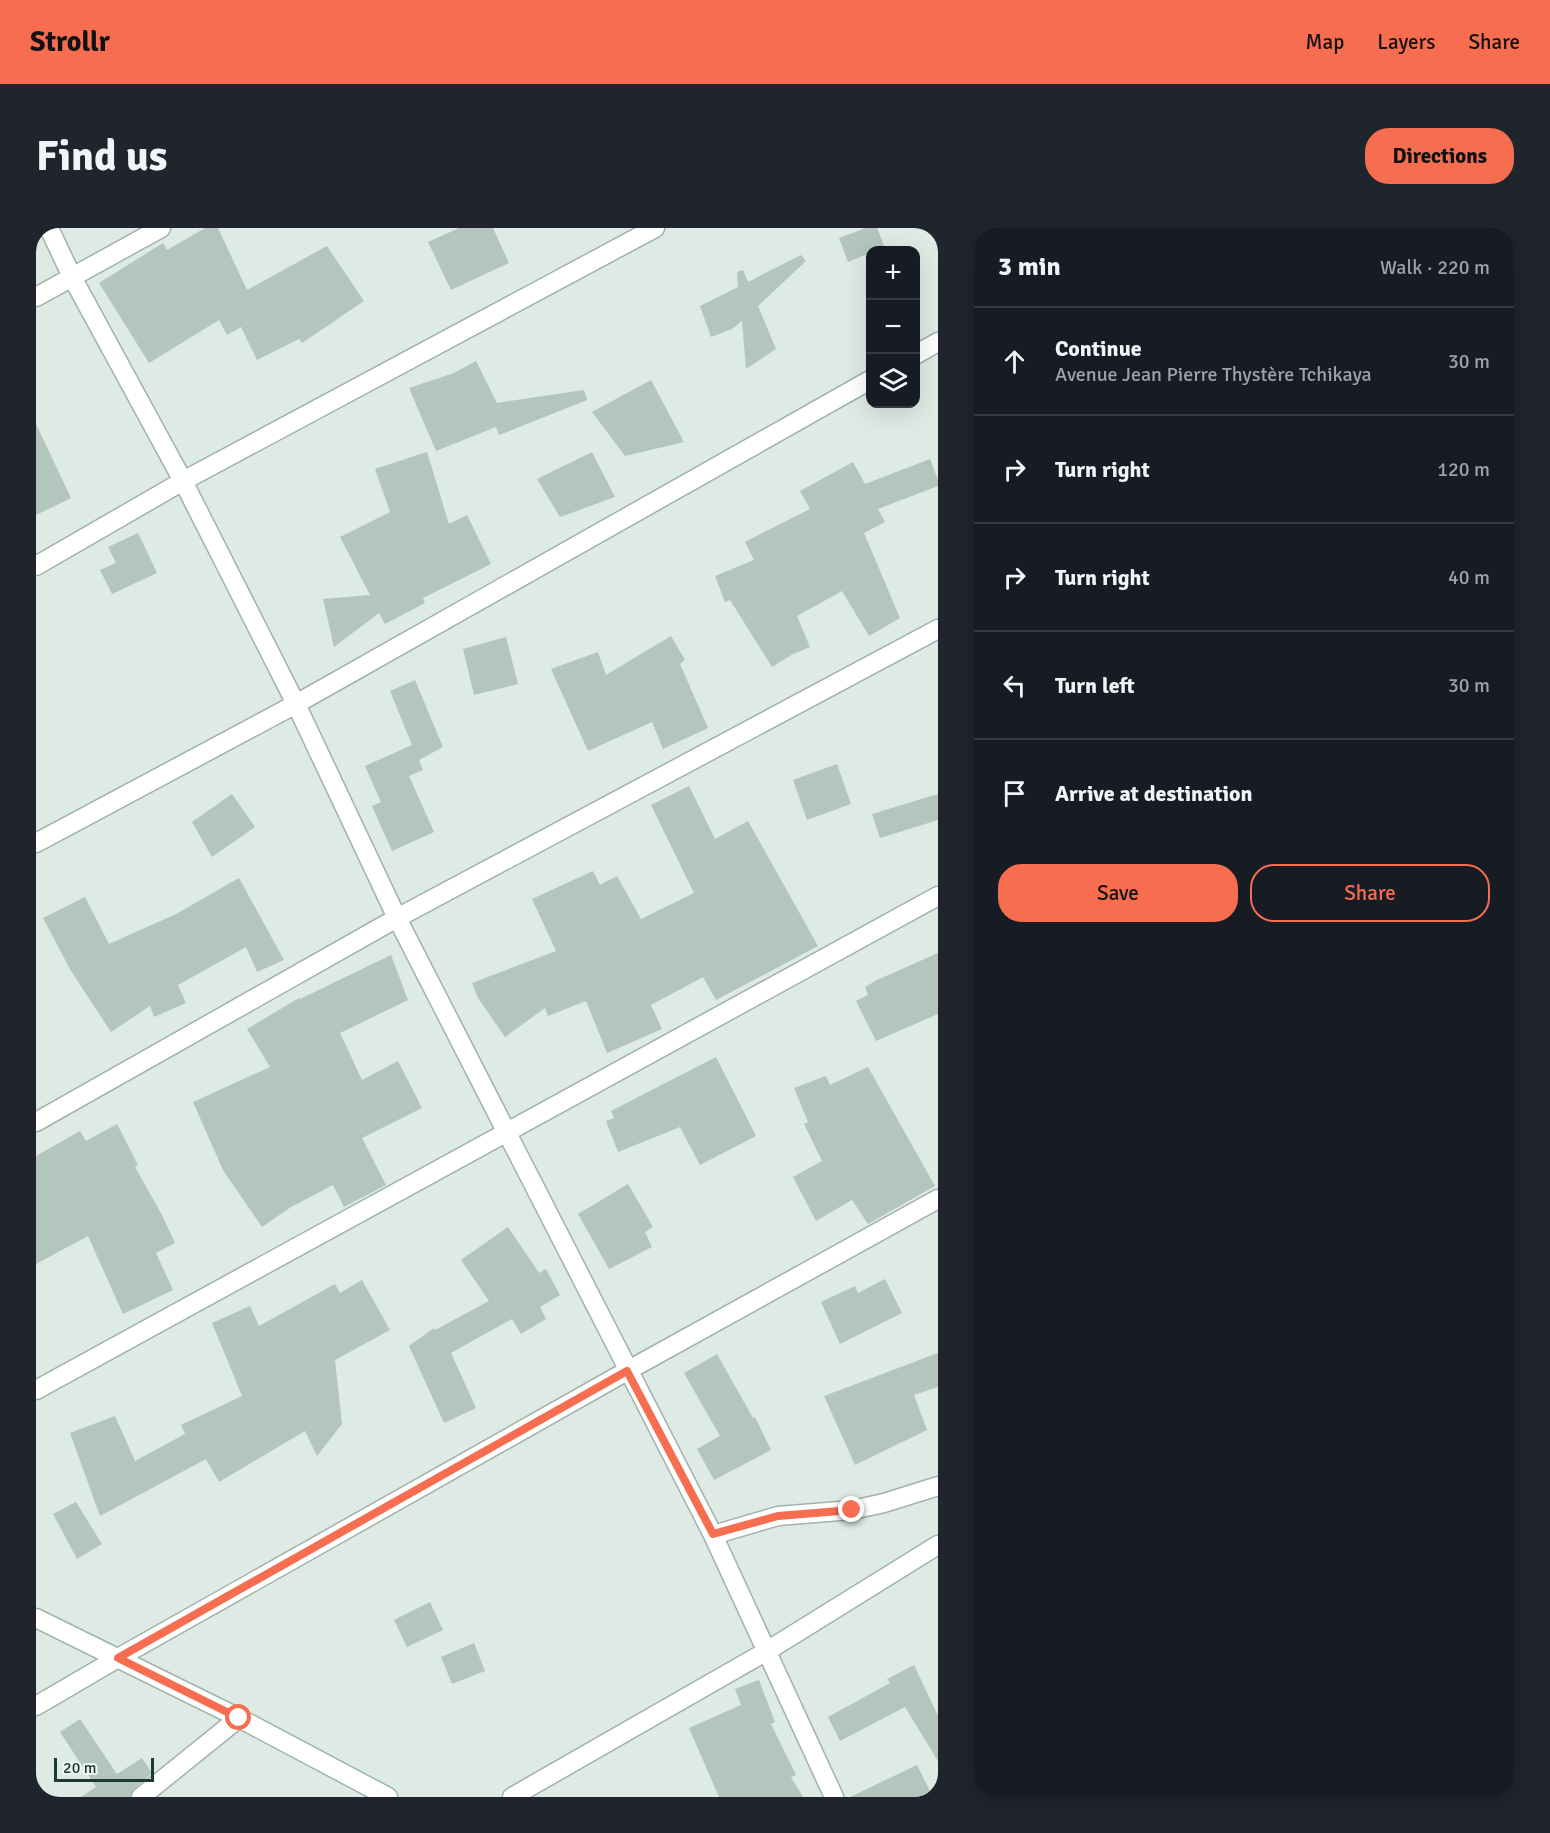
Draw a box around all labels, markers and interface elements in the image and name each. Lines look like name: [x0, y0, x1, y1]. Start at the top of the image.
text: Strollr: [30, 25, 110, 59]
text: Map: [1306, 29, 1344, 55]
text: Layers: [1377, 29, 1435, 55]
text: Share: [1468, 29, 1520, 55]
button: Directions: [1365, 128, 1514, 184]
text: Find us: [36, 131, 167, 182]
map controls: [866, 246, 920, 408]
button: +: [866, 246, 920, 300]
text: 3 min: [998, 251, 1061, 283]
text: Walk · 220 m: [1380, 255, 1490, 280]
button: −: [866, 300, 920, 354]
text: Continue: [1055, 335, 1142, 362]
icon: ahead: [998, 345, 1031, 378]
text: 30 m: [1448, 349, 1490, 374]
button: layers: [866, 354, 920, 408]
text: Avenue Jean Pierre Thystère Tchikaya: [1055, 362, 1372, 387]
icon: right: [998, 453, 1031, 486]
text: Turn right: [1055, 456, 1150, 483]
text: 120 m: [1437, 457, 1490, 482]
icon: right: [998, 561, 1031, 594]
text: Turn right: [1055, 564, 1150, 591]
text: 40 m: [1448, 565, 1490, 590]
icon: left: [998, 669, 1031, 702]
text: Turn left: [1055, 672, 1135, 699]
text: 30 m: [1448, 673, 1490, 698]
icon: arrive: [998, 777, 1031, 810]
text: Arrive at destination: [1055, 780, 1252, 807]
button: Save: [998, 864, 1238, 922]
button: Share: [1250, 864, 1490, 922]
route end: [838, 1496, 864, 1522]
route start: [225, 1704, 251, 1730]
scale bar: [54, 1755, 154, 1782]
text: 20 m: [63, 1758, 97, 1778]

